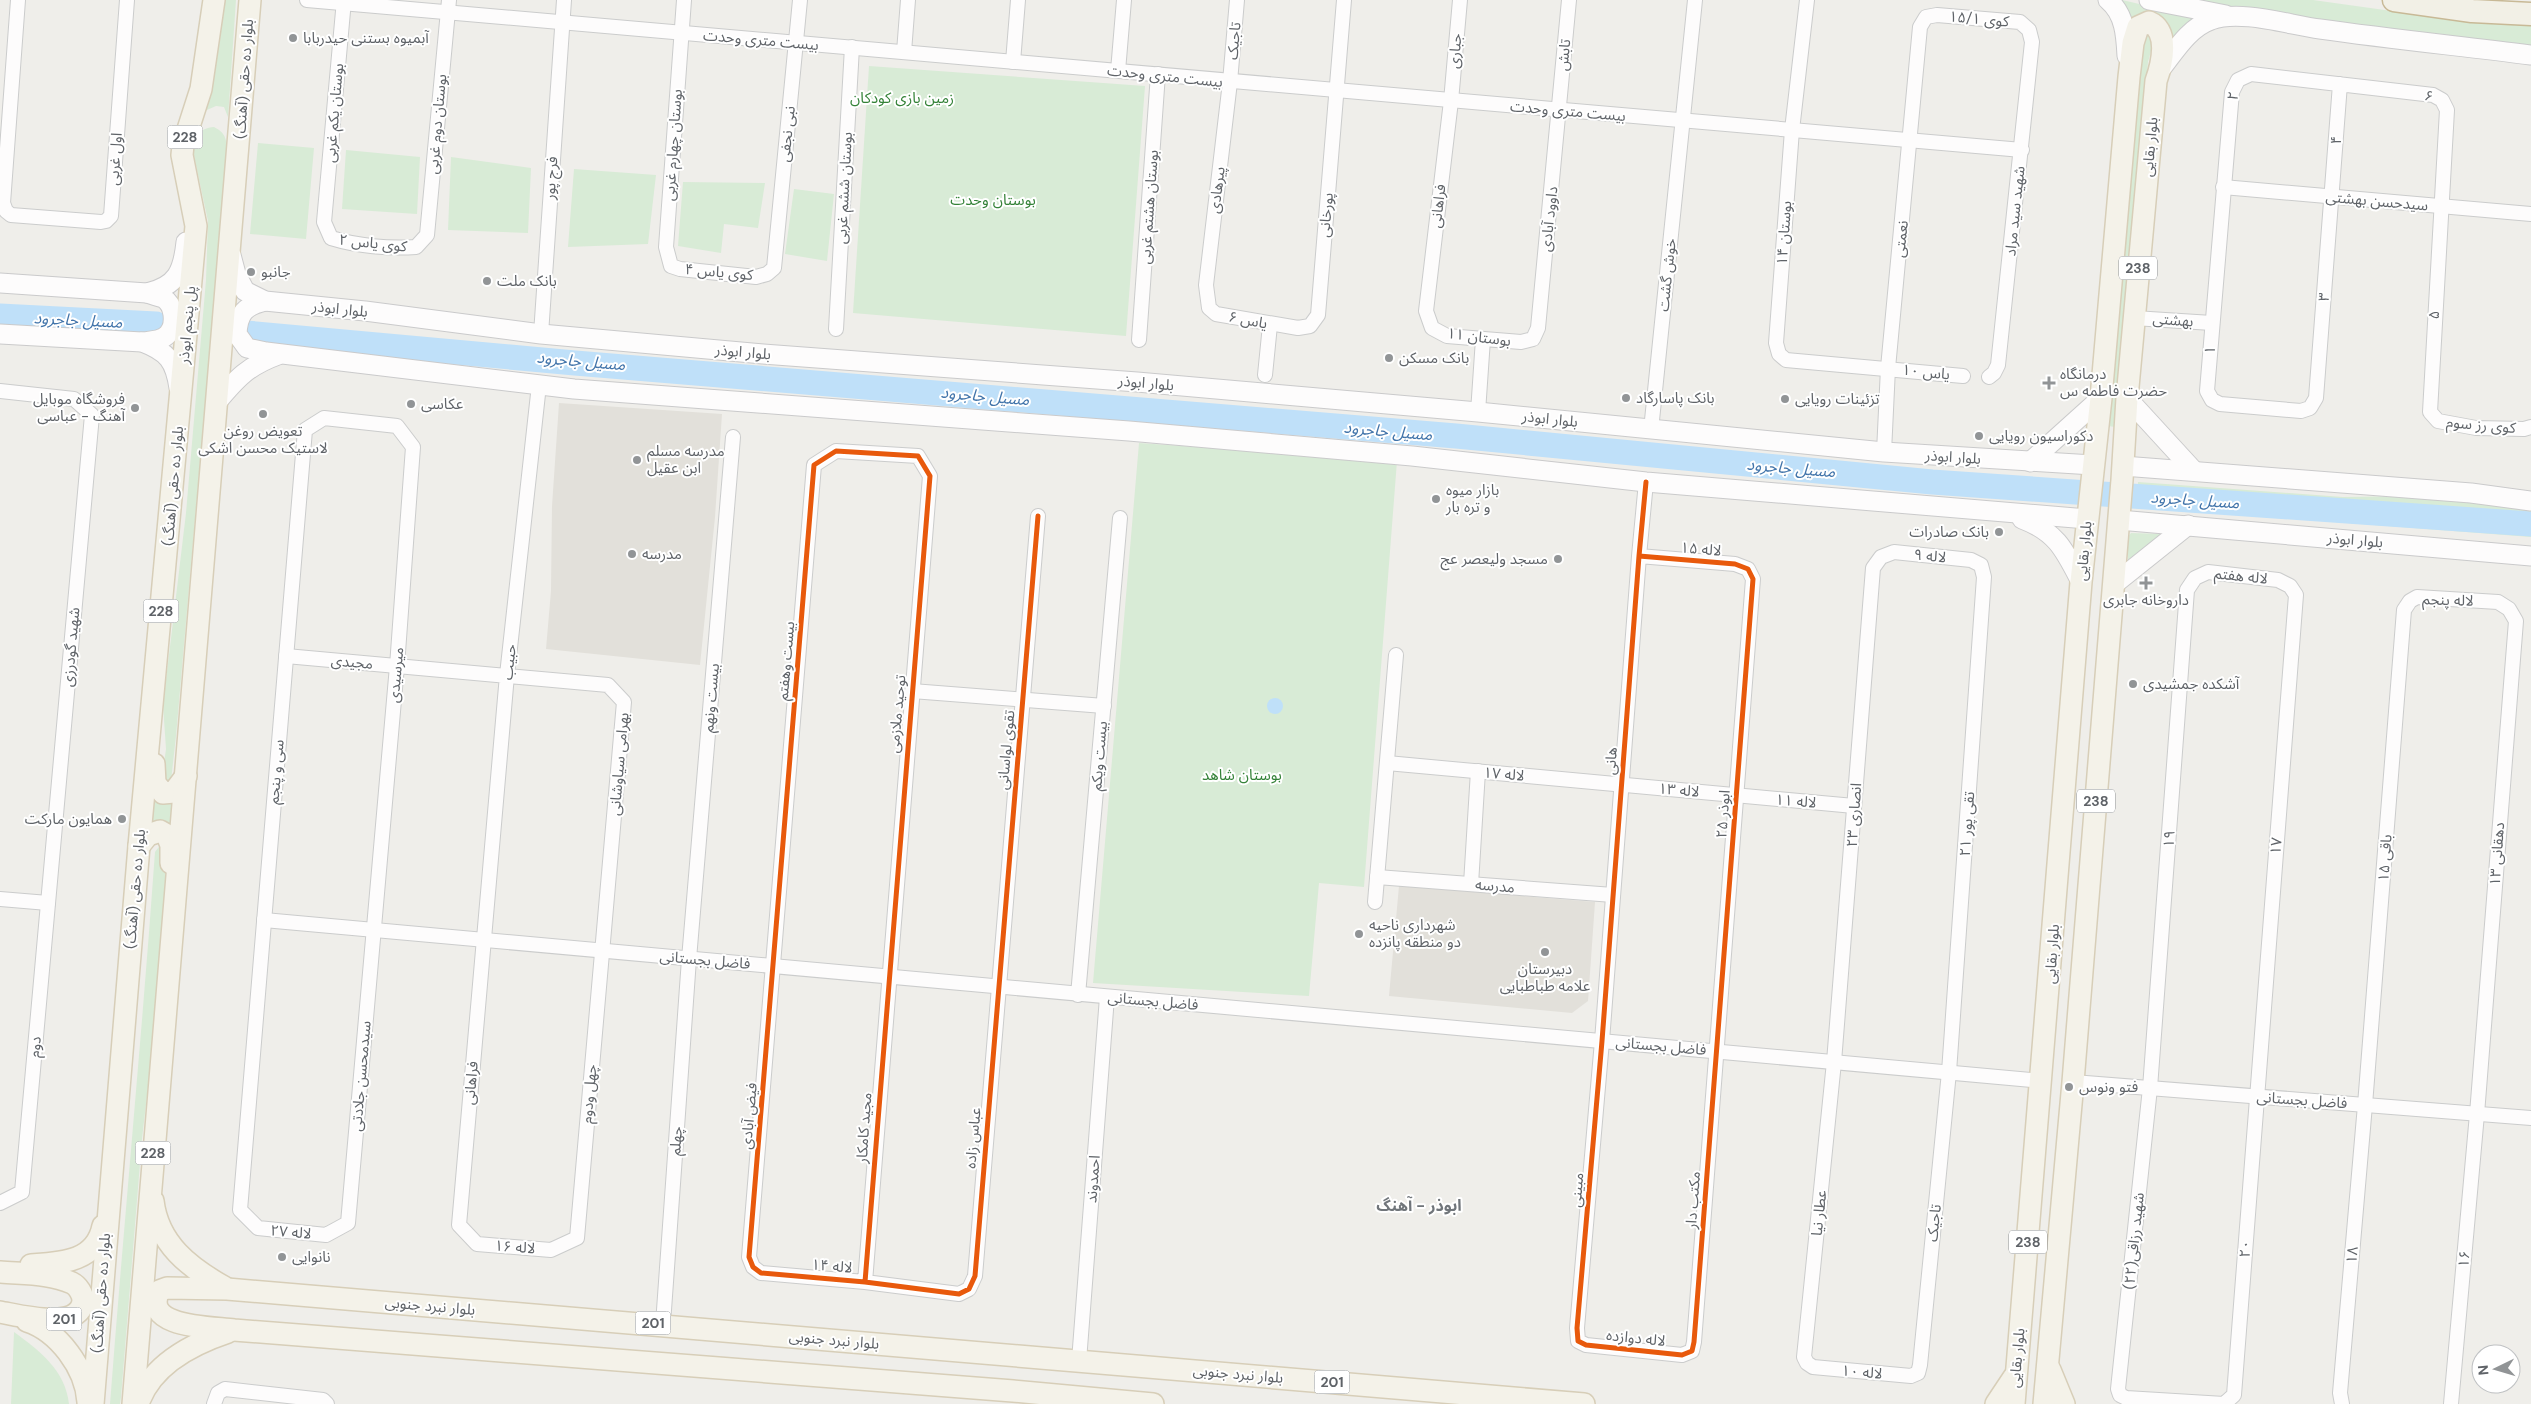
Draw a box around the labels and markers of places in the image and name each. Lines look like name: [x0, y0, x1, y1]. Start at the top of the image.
place label: آبمیوه بستنی حیدربابا: [303, 28, 429, 48]
marker: آبمیوه بستنی حیدربابا: [287, 32, 299, 44]
place label: جانبو: [261, 262, 291, 282]
marker: جانبو: [245, 266, 257, 278]
place label: بانک ملت: [497, 271, 557, 291]
marker: بانک ملت: [481, 275, 493, 287]
place label: بانک مسکن: [1399, 348, 1469, 368]
marker: بانک مسکن: [1383, 352, 1395, 364]
place label: درمانگاه حضرت فاطمه س: [2060, 364, 2167, 401]
marker: درمانگاه حضرت فاطمه س: [2042, 376, 2056, 390]
place label: بانک پاسارگاد: [1636, 388, 1715, 408]
place label: فروشگاه موبایل آهنگ - عباسی: [33, 389, 126, 426]
place label: تزئینات رویایی: [1795, 389, 1880, 409]
marker: بانک پاسارگاد: [1620, 392, 1632, 404]
marker: تزئینات رویایی: [1779, 393, 1791, 405]
place label: عکاسى: [421, 394, 464, 414]
marker: عکاسى: [405, 398, 417, 410]
marker: فروشگاه موبایل آهنگ - عباسی: [129, 402, 141, 414]
marker: تعویض روغن لاستیک محسن اشکی: [257, 408, 269, 420]
place label: تعویض روغن لاستیک محسن اشکی: [198, 421, 328, 458]
place label: دکوراسیون رویایی: [1989, 426, 2093, 446]
marker: دکوراسیون رویایی: [1973, 430, 1985, 442]
place label: مدرسه مسلم ابن عقیل: [647, 441, 725, 478]
marker: مدرسه مسلم ابن عقیل: [631, 454, 643, 466]
place label: بازار میوه و تره بار: [1445, 480, 1499, 517]
marker: بازار میوه و تره بار: [1430, 493, 1442, 505]
place label: بانک صادرات: [1909, 522, 1989, 542]
marker: بانک صادرات: [1993, 526, 2005, 538]
place label: مدرسه: [642, 544, 682, 564]
marker: مدرسه: [626, 548, 638, 560]
place label: مسجد ولیعصر عج: [1440, 549, 1548, 571]
marker: مسجد ولیعصر عج: [1552, 553, 1564, 565]
marker: داروخانه جابری: [2140, 577, 2152, 589]
place label: داروخانه جابری: [2103, 590, 2189, 610]
place label: آشکده جمشیدی: [2143, 674, 2240, 694]
marker: آشکده جمشیدی: [2127, 678, 2139, 690]
place label: همایون مارکت: [25, 809, 112, 829]
marker: همایون مارکت: [116, 813, 128, 825]
place label: شهرداری ناحیه دو منطقه پانزده: [1369, 915, 1461, 952]
marker: شهرداری ناحیه دو منطقه پانزده: [1353, 928, 1365, 940]
marker: دبیرستان علامه طباطبایی: [1539, 946, 1551, 958]
place label: دبیرستان علامه طباطبایی: [1500, 959, 1591, 996]
place label: فتو ونوس: [2079, 1077, 2139, 1097]
marker: فتو ونوس: [2063, 1081, 2075, 1093]
place label: نانوایی: [292, 1247, 331, 1267]
marker: نانوایی: [276, 1251, 288, 1263]

